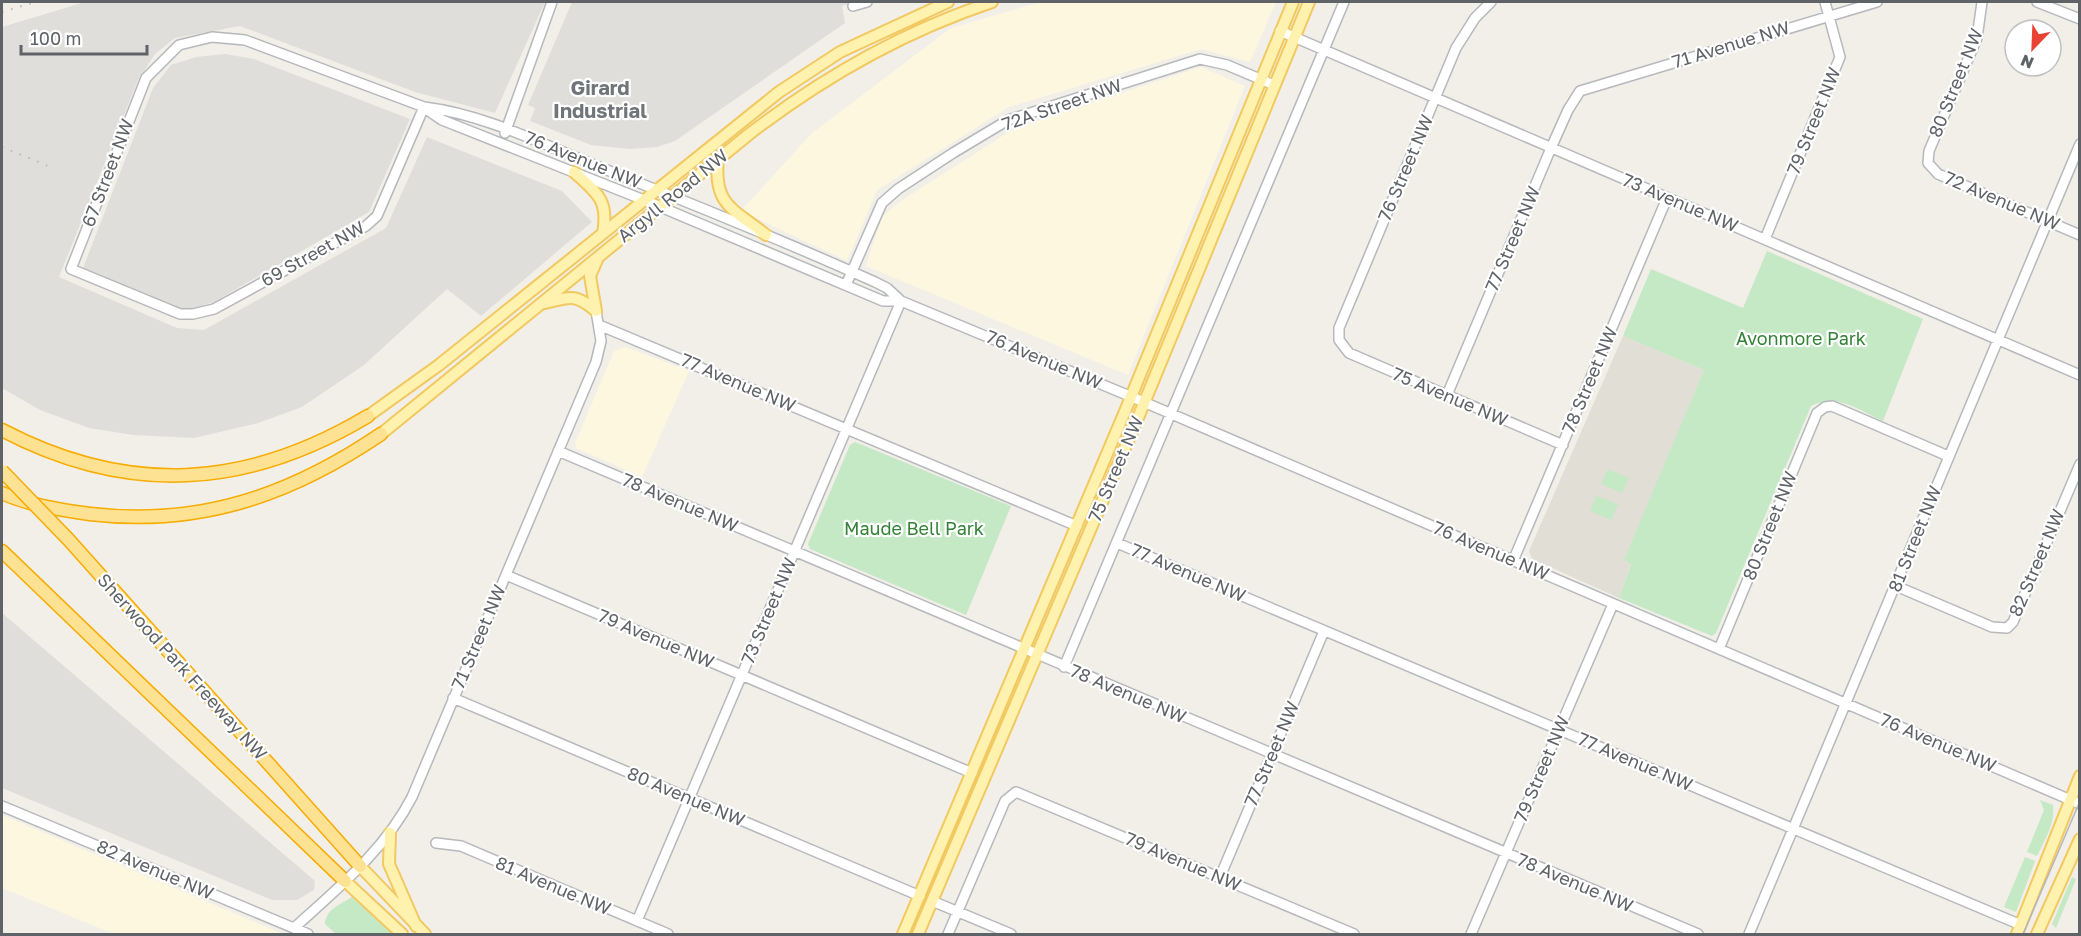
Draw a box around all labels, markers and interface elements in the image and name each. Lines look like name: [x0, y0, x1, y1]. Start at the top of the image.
street label: 71 Avenue NW: [1669, 16, 1792, 72]
scale bar: [21, 18, 147, 56]
north arrow: [2003, 18, 2063, 78]
street label: 80 Street NW: [1923, 25, 1987, 140]
text: 100 m: [30, 27, 81, 49]
text: N: [2018, 50, 2037, 73]
street label: 79 Street NW: [1782, 64, 1845, 177]
street label: 72A Street NW: [999, 73, 1124, 135]
district label: Girard Industrial: [553, 75, 647, 122]
street label: 76 Street NW: [1373, 111, 1437, 224]
street label: 67 Street NW: [76, 116, 138, 230]
street label: 76 Avenue NW: [522, 126, 645, 192]
street label: Argyll Road NW: [613, 144, 732, 246]
street label: 72 Avenue NW: [1941, 166, 2064, 234]
street label: 73 Avenue NW: [1619, 168, 1742, 236]
street label: 77 Street NW: [1480, 183, 1544, 295]
street label: 69 Street NW: [257, 216, 368, 291]
street label: 78 Street NW: [1557, 323, 1621, 436]
street label: 76 Avenue NW: [983, 325, 1106, 393]
park label: Avonmore Park: [1736, 327, 1866, 349]
street label: 77 Avenue NW: [678, 348, 799, 416]
street label: 75 Avenue NW: [1389, 362, 1512, 430]
street label: 75 Street NW: [1083, 412, 1147, 525]
street label: 78 Avenue NW: [619, 468, 742, 536]
street label: 80 Street NW: [1737, 468, 1801, 583]
street label: 81 Street NW: [1883, 482, 1945, 595]
street label: 82 Street NW: [2004, 506, 2069, 620]
street label: 76 Avenue NW: [1430, 516, 1553, 584]
park label: Maude Bell Park: [844, 517, 984, 539]
street label: 77 Avenue NW: [1128, 538, 1249, 606]
street label: 73 Street NW: [736, 554, 800, 667]
street label: Sherwood Park Freeway NW: [93, 569, 272, 764]
street label: 71 Street NW: [446, 581, 510, 692]
street label: 79 Avenue NW: [595, 604, 718, 672]
street label: 78 Avenue NW: [1067, 659, 1190, 727]
street label: 77 Street NW: [1239, 698, 1303, 810]
street label: 76 Avenue NW: [1877, 708, 2000, 776]
street label: 79 Street NW: [1509, 712, 1573, 825]
street label: 77 Avenue NW: [1575, 727, 1696, 795]
street label: 80 Avenue NW: [624, 761, 749, 831]
street label: 79 Avenue NW: [1122, 827, 1245, 895]
street label: 82 Avenue NW: [94, 835, 217, 904]
street label: 78 Avenue NW: [1514, 848, 1637, 916]
street label: 81 Avenue NW: [492, 851, 614, 919]

